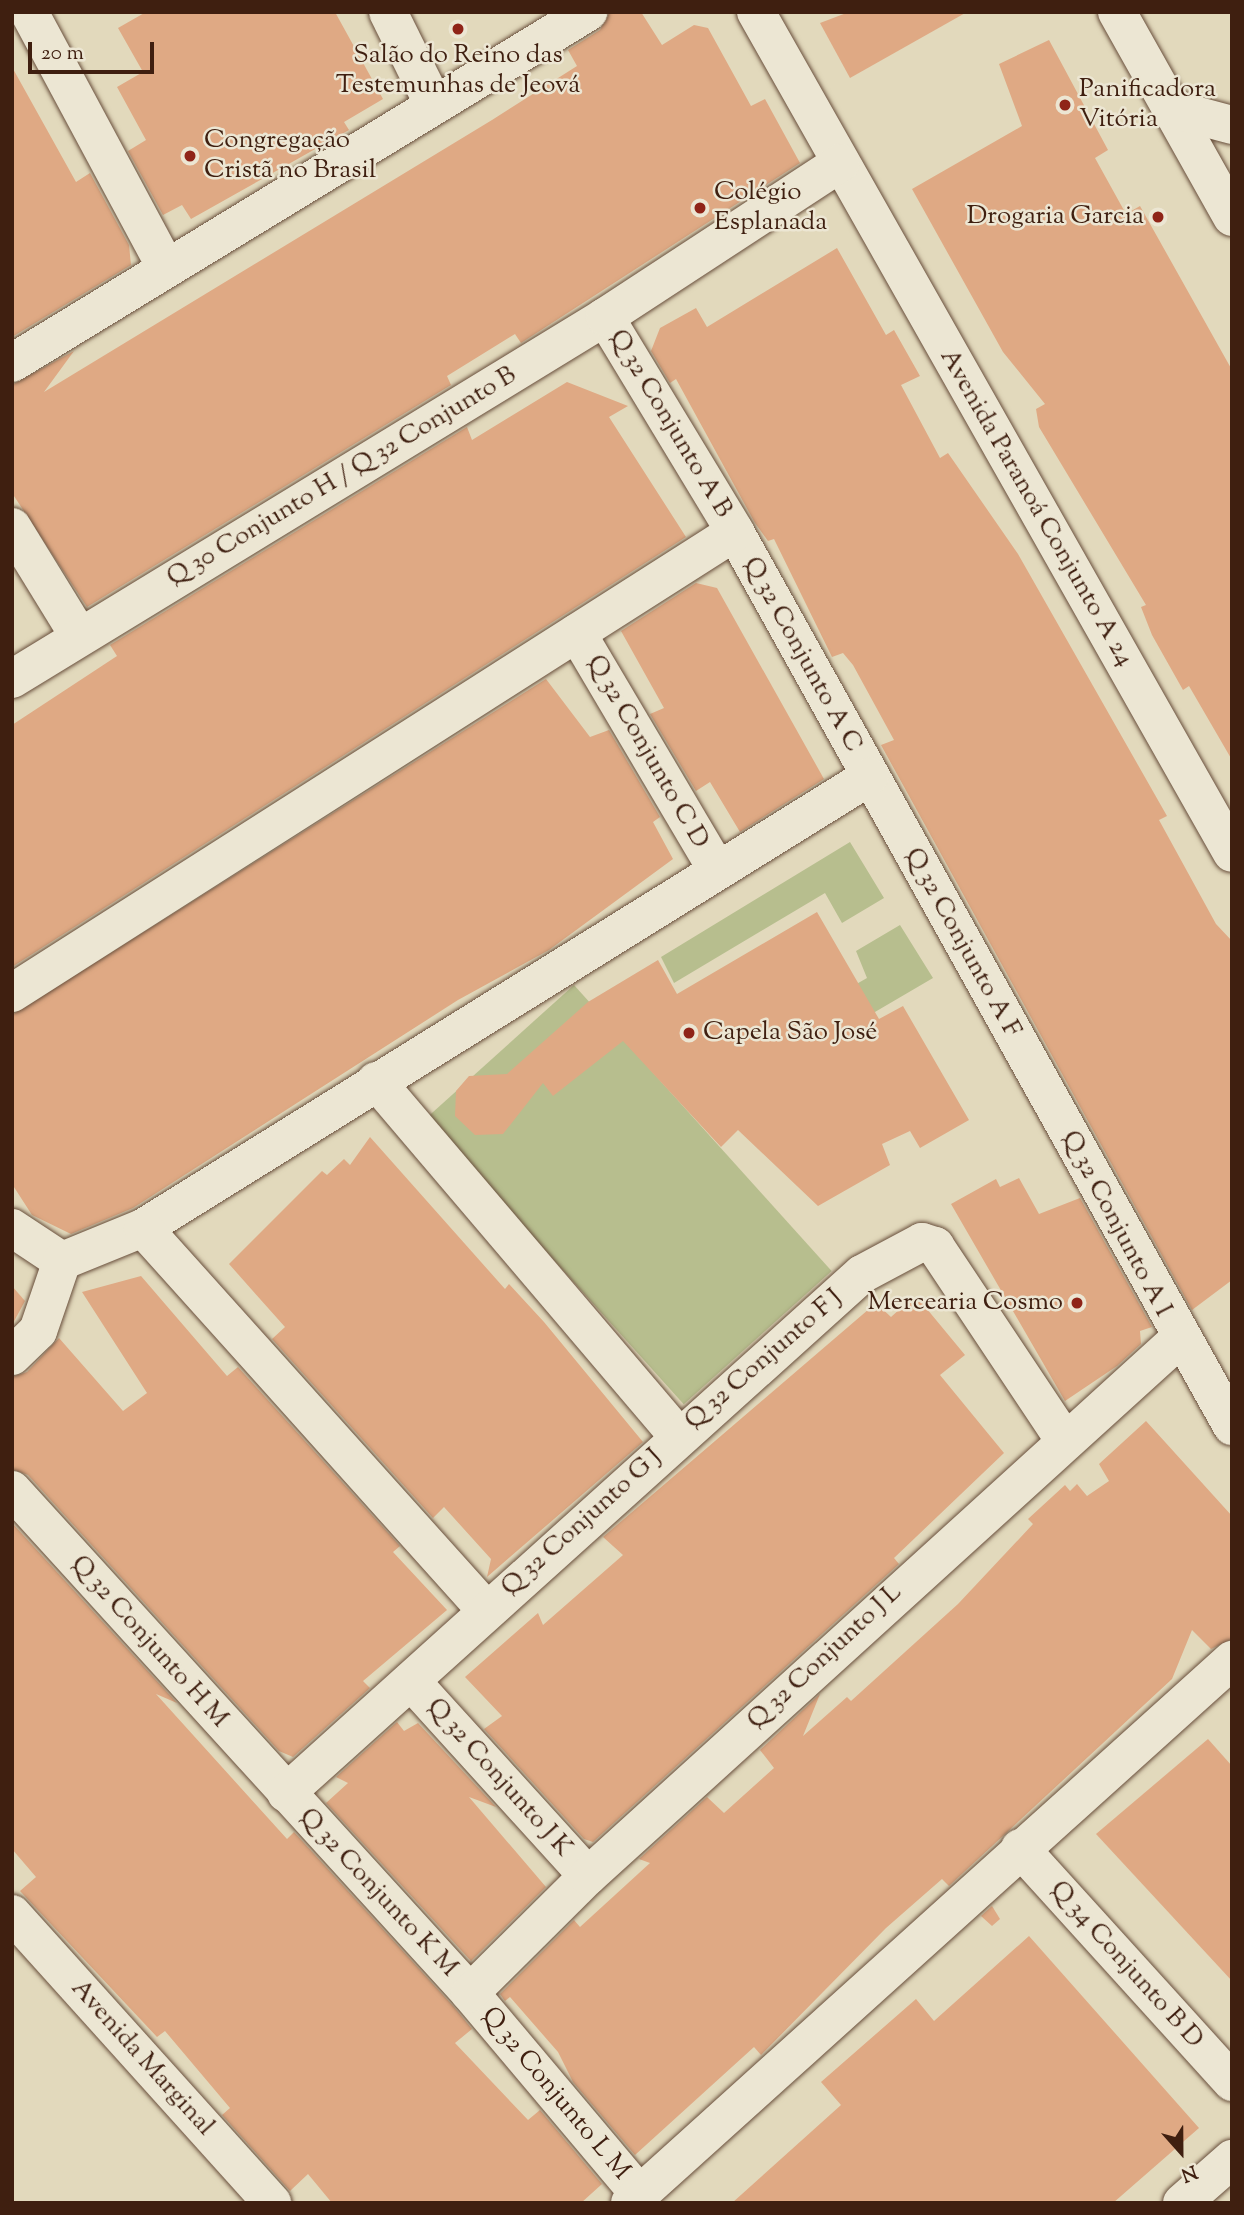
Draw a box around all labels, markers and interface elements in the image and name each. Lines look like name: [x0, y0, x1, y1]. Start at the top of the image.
marker: Salão do Reino das Testemunhas de Jeová: [450, 21, 466, 37]
scale bar: [32, 28, 158, 72]
text: 20 m: [41, 39, 84, 69]
place label: Salão do Reino das Testemunhas de Jeová: [336, 40, 580, 102]
place label: Panificadora Vitória: [1079, 74, 1216, 136]
marker: Panificadora Vitória: [1057, 97, 1073, 113]
place label: Congregação Cristã no Brasil: [204, 125, 376, 186]
marker: Congregação Cristã no Brasil: [182, 148, 198, 164]
place label: Colégio Esplanada: [714, 177, 827, 238]
marker: Colégio Esplanada: [692, 200, 708, 216]
place label: Drogaria Garcia: [967, 201, 1144, 233]
marker: Drogaria Garcia: [1150, 209, 1166, 225]
street label: Q 32 Conjunto A B: [602, 324, 738, 524]
street label: Avenida Paranoá Conjunto A 24: [932, 344, 1140, 672]
street label: Q 30 Conjunto H / Q 32 Conjunto B: [162, 360, 522, 594]
street label: Q 32 Conjunto A C: [735, 552, 869, 758]
street label: Q 32 Conjunto C D: [579, 650, 715, 854]
street label: Q 32 Conjunto A F: [897, 843, 1027, 1043]
place label: Capela São José: [703, 1017, 877, 1049]
marker: Capela São José: [681, 1025, 697, 1041]
street label: Q 32 Conjunto A I: [1054, 1126, 1178, 1322]
street label: Q 32 Conjunto F J: [679, 1283, 849, 1437]
place label: Mercearia Cosmo: [867, 1287, 1063, 1319]
marker: Mercearia Cosmo: [1069, 1295, 1085, 1311]
street label: Q 32 Conjunto G J: [495, 1443, 669, 1603]
street label: Q 32 Conjunto H M: [64, 1549, 234, 1735]
street label: Q 32 Conjunto J L: [741, 1578, 909, 1736]
street label: Q 32 Conjunto J K: [420, 1692, 578, 1864]
street label: Q 32 Conjunto K M: [292, 1802, 464, 1984]
street label: Q 34 Conjunto B D: [1043, 1875, 1209, 2055]
street label: Avenida Marginal: [64, 1973, 220, 2143]
street label: Q 32 Conjunto L M: [474, 2001, 636, 2187]
north arrow: [1146, 2117, 1216, 2187]
text: N: [1177, 2157, 1201, 2187]

